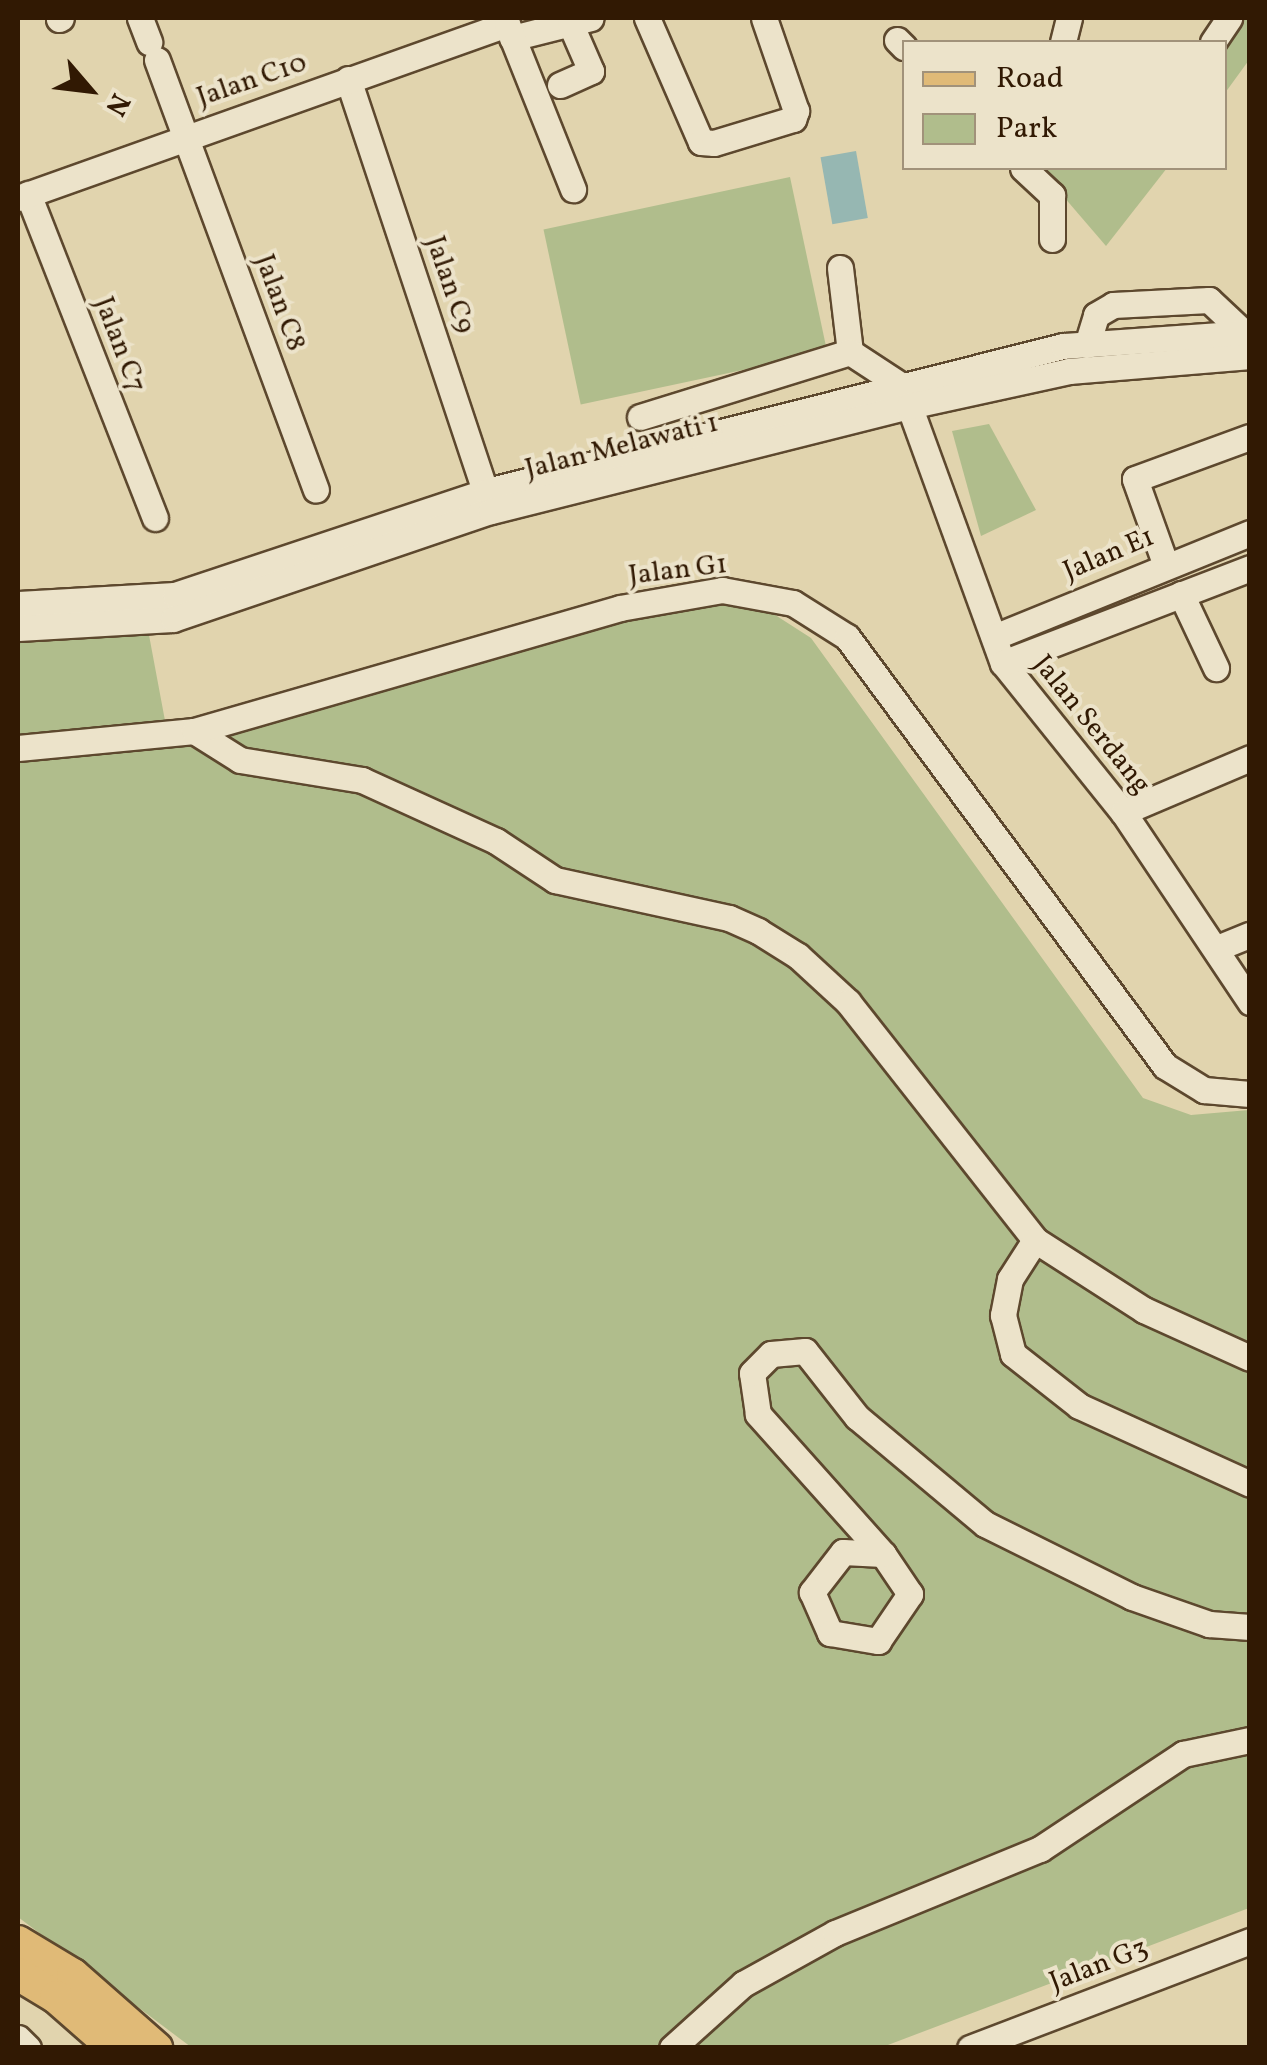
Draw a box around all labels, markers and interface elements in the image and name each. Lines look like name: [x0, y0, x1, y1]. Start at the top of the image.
north arrow: [40, 40, 140, 140]
legend: [902, 40, 1227, 170]
street label: Jalan C10: [193, 47, 311, 115]
text: Road: [996, 58, 1064, 100]
text: N: [95, 86, 139, 122]
text: Park: [996, 108, 1057, 150]
street label: Jalan C9: [417, 232, 481, 338]
street label: Jalan C8: [246, 250, 312, 356]
street label: Jalan C7: [85, 292, 153, 398]
street label: Jalan Melawati 1: [522, 407, 722, 487]
street label: Jalan E1: [1058, 521, 1160, 589]
street label: Jalan G1: [627, 548, 729, 594]
street label: Jalan Serdang: [1025, 649, 1157, 801]
street label: Jalan G3: [1045, 1932, 1153, 2000]

